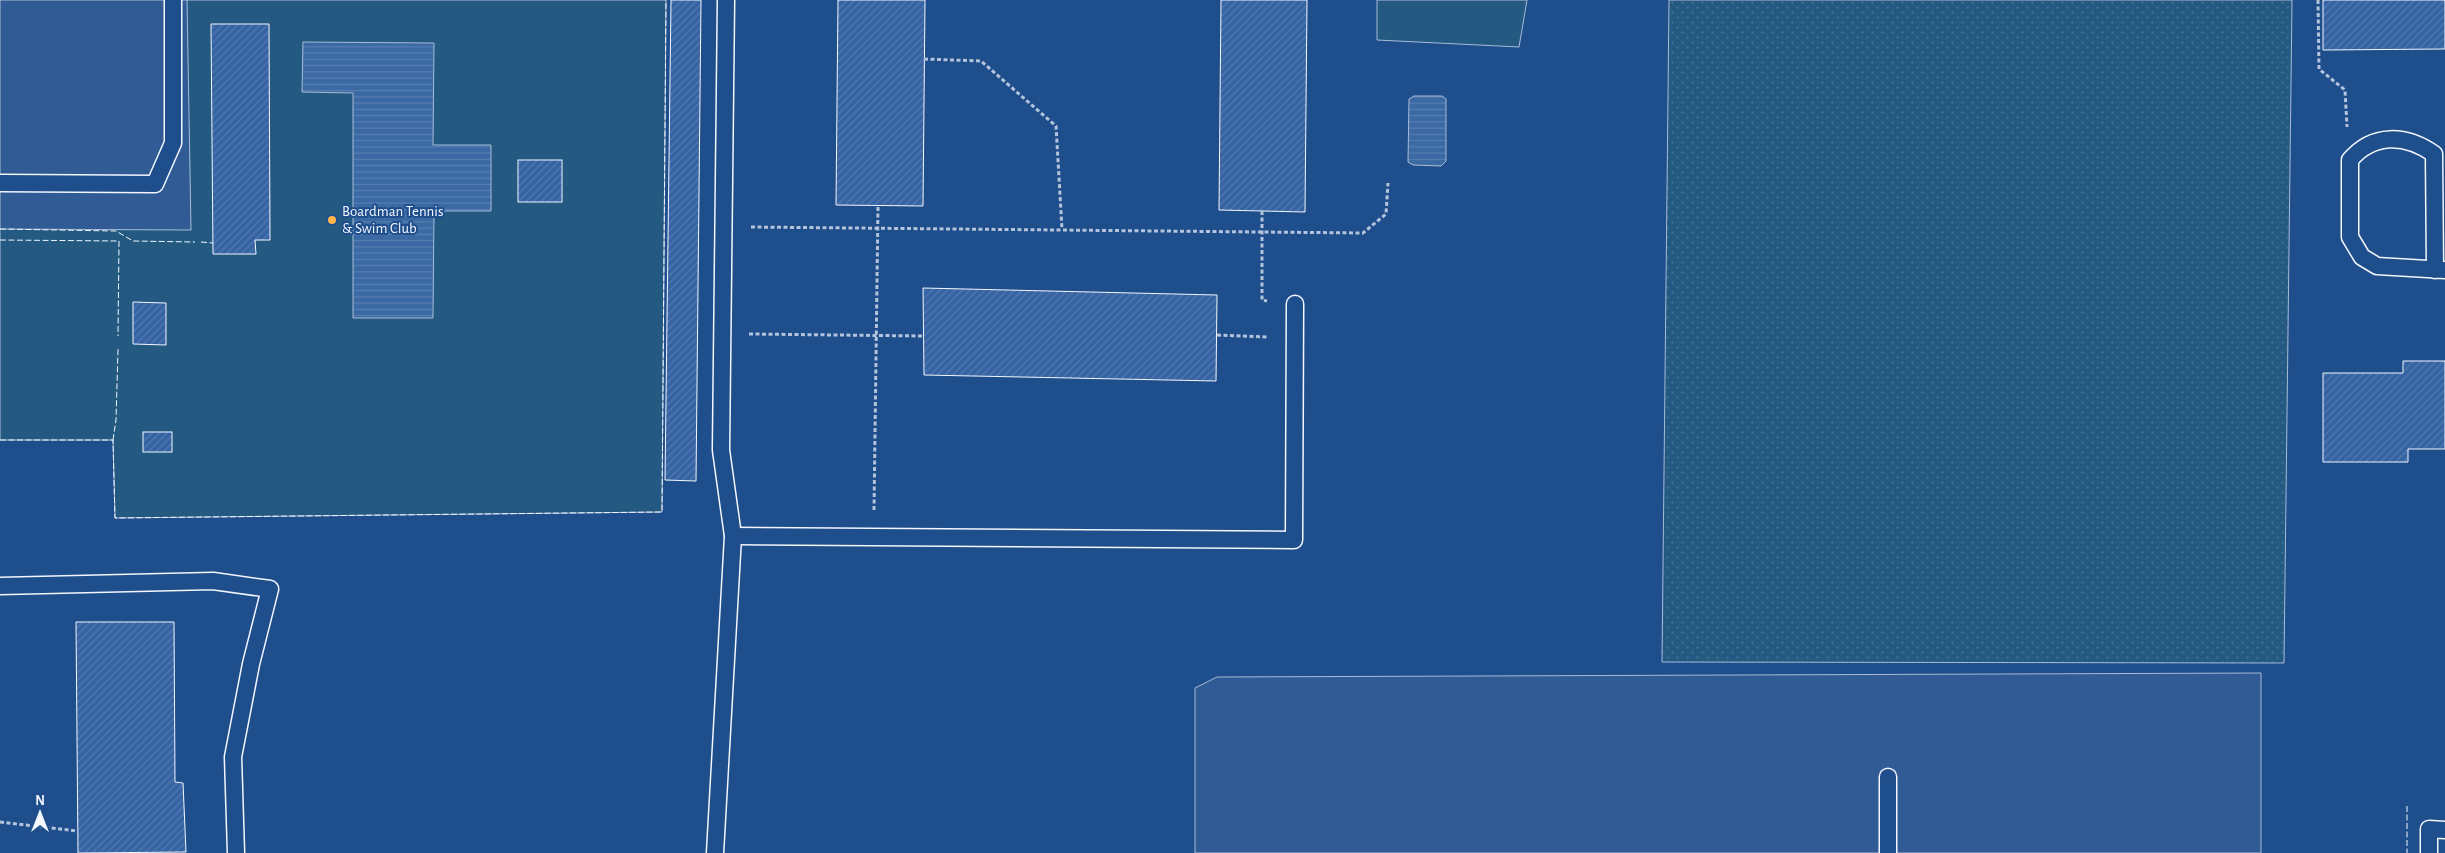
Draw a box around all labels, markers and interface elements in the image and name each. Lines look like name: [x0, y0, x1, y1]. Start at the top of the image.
place label: Boardman Tennis & Swim Club: [342, 204, 443, 236]
marker: Boardman Tennis & Swim Club: [326, 214, 338, 226]
north arrow: [15, 788, 65, 838]
text: N: [35, 794, 45, 808]

